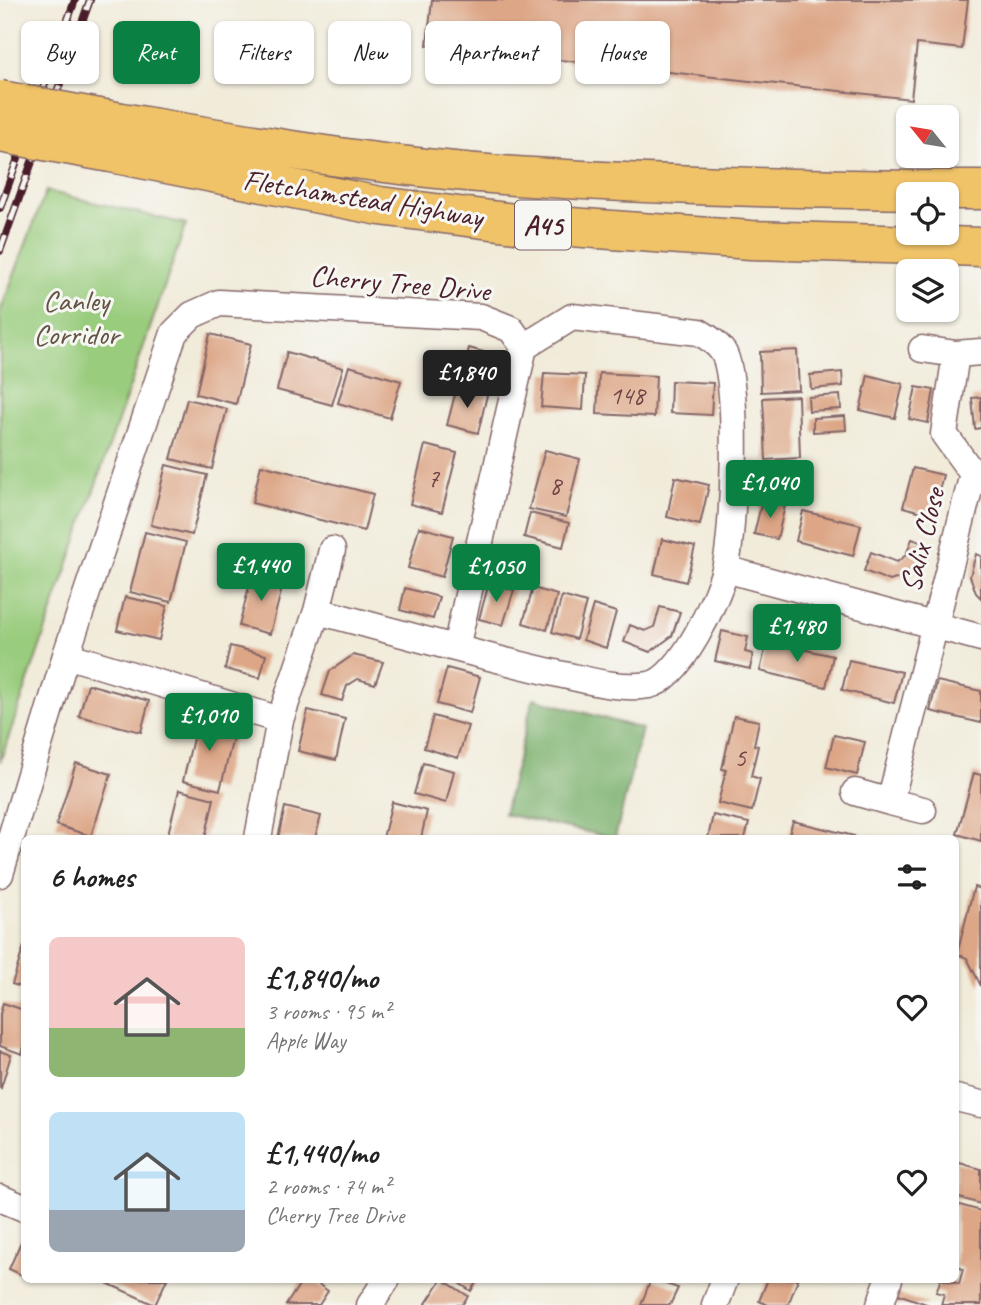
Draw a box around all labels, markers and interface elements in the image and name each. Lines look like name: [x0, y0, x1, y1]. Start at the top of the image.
chip: Buy: [21, 21, 99, 84]
chip: Rent: [113, 21, 200, 84]
chip: Filters: [214, 21, 314, 84]
chip: New: [328, 21, 411, 84]
chip: Apartment: [425, 21, 561, 84]
chip: House: [575, 21, 670, 84]
north arrow: [896, 105, 959, 168]
map controls: [896, 105, 959, 322]
street label: Fletchamstead Highway: [241, 160, 488, 236]
button: locate: [896, 182, 959, 245]
road number: A45: [515, 201, 571, 250]
street label: Cherry Tree Drive: [309, 256, 494, 310]
button: layers: [896, 259, 959, 322]
park label: Canley Corridor: [33, 281, 122, 353]
pin: £1,840: [410, 350, 524, 410]
text: £1,840: [439, 358, 495, 387]
house number: 148: [609, 379, 647, 412]
pin: £1,040: [713, 461, 827, 520]
house number: 7: [427, 462, 440, 495]
text: £1,040: [742, 468, 798, 497]
house number: 8: [549, 469, 563, 502]
street label: Salix Close: [891, 482, 954, 596]
pin: £1,440: [204, 544, 318, 603]
pin: £1,050: [439, 544, 553, 604]
text: £1,440: [233, 551, 289, 580]
text: £1,050: [468, 552, 524, 581]
pin: £1,480: [740, 604, 854, 664]
text: £1,480: [769, 612, 825, 641]
pin: £1,010: [152, 694, 266, 753]
text: £1,010: [181, 701, 237, 730]
house number: 5: [734, 741, 747, 774]
text: 6 homes: [49, 858, 134, 896]
icon: filters: [893, 858, 931, 896]
text: £1,840/mo: [266, 959, 378, 997]
icon: home: [105, 965, 189, 1049]
icon: heart: [893, 988, 931, 1026]
text: 3 rooms · 95 m²: [266, 997, 390, 1026]
text: Apple Way: [266, 1026, 346, 1055]
text: £1,440/mo: [266, 1134, 378, 1172]
icon: home: [105, 1140, 189, 1224]
icon: heart: [893, 1163, 931, 1201]
text: 2 rooms · 74 m²: [266, 1172, 390, 1201]
text: Cherry Tree Drive: [266, 1201, 404, 1230]

